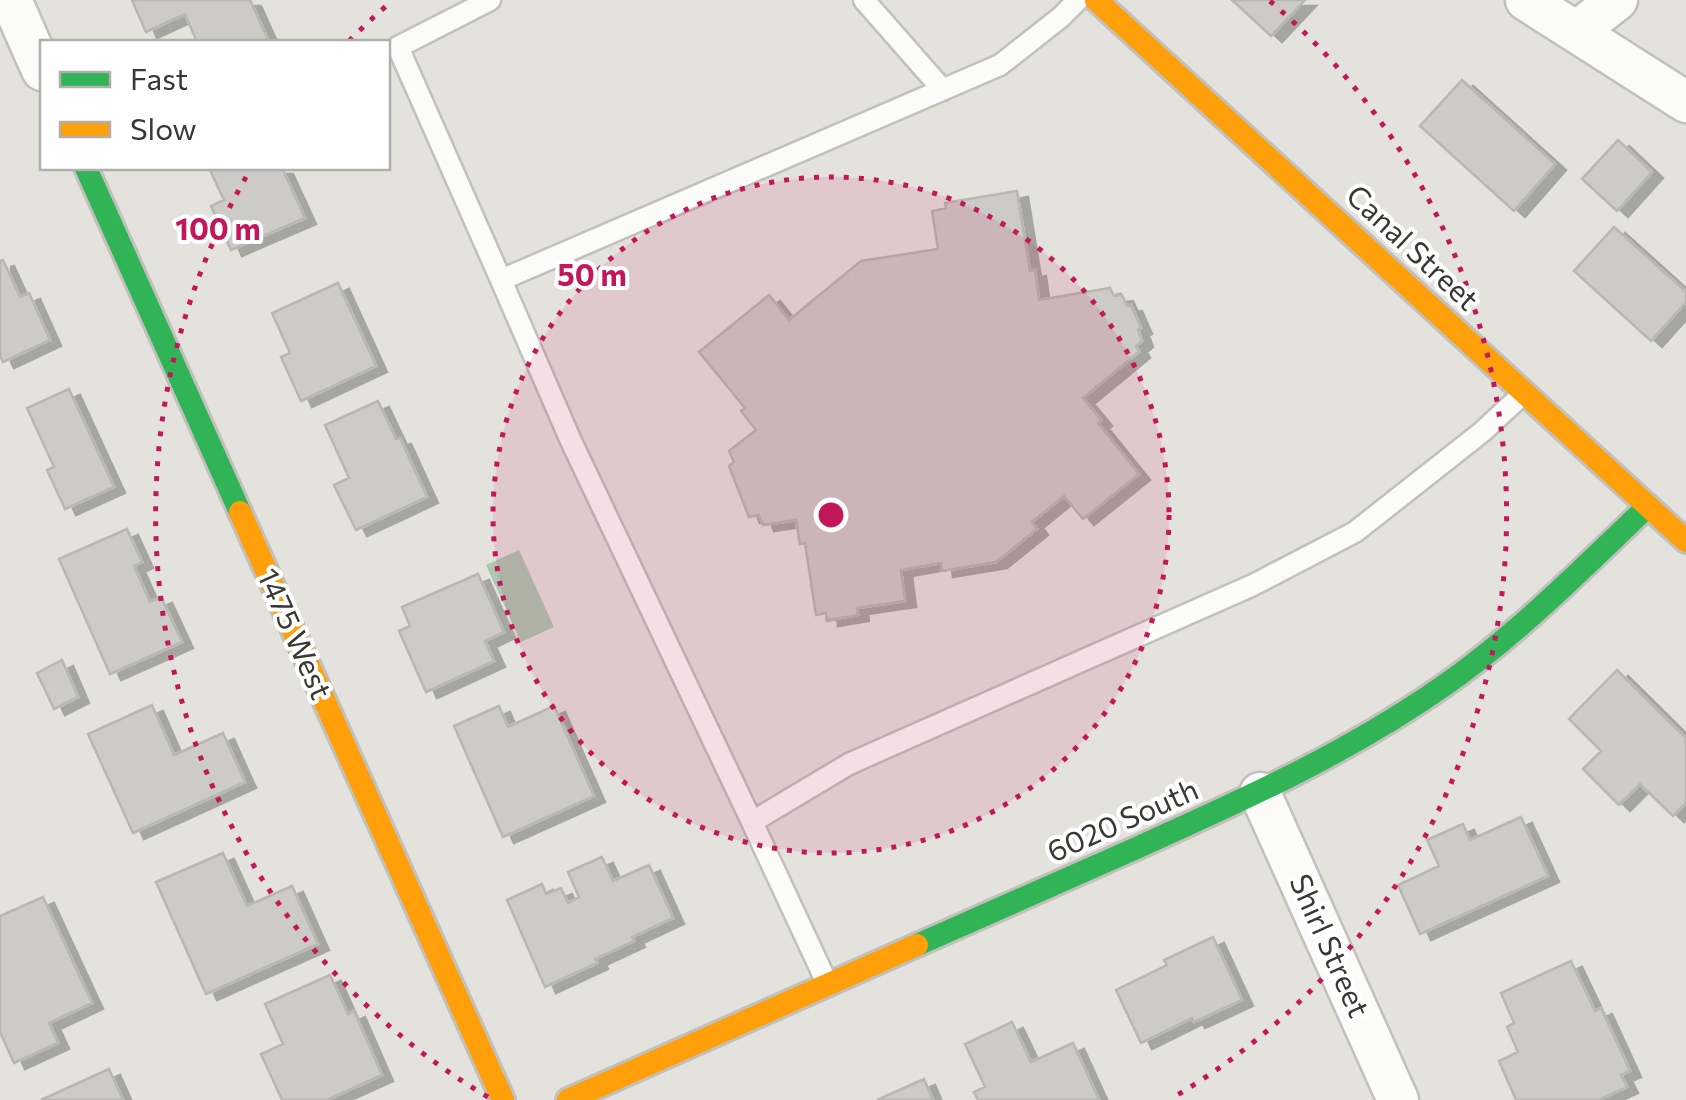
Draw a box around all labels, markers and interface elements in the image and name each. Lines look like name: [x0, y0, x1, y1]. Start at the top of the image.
legend: [40, 40, 390, 170]
text: Fast: [130, 59, 188, 96]
text: Slow: [130, 109, 197, 146]
street label: Canal Street: [1340, 176, 1487, 317]
text: 100 m: [175, 209, 261, 246]
text: 50 m: [557, 255, 627, 292]
centre of rings: [813, 497, 849, 533]
street label: 1475 West: [251, 562, 341, 704]
street label: 6020 South: [1041, 769, 1203, 868]
street label: Shirl Street: [1283, 868, 1379, 1022]

